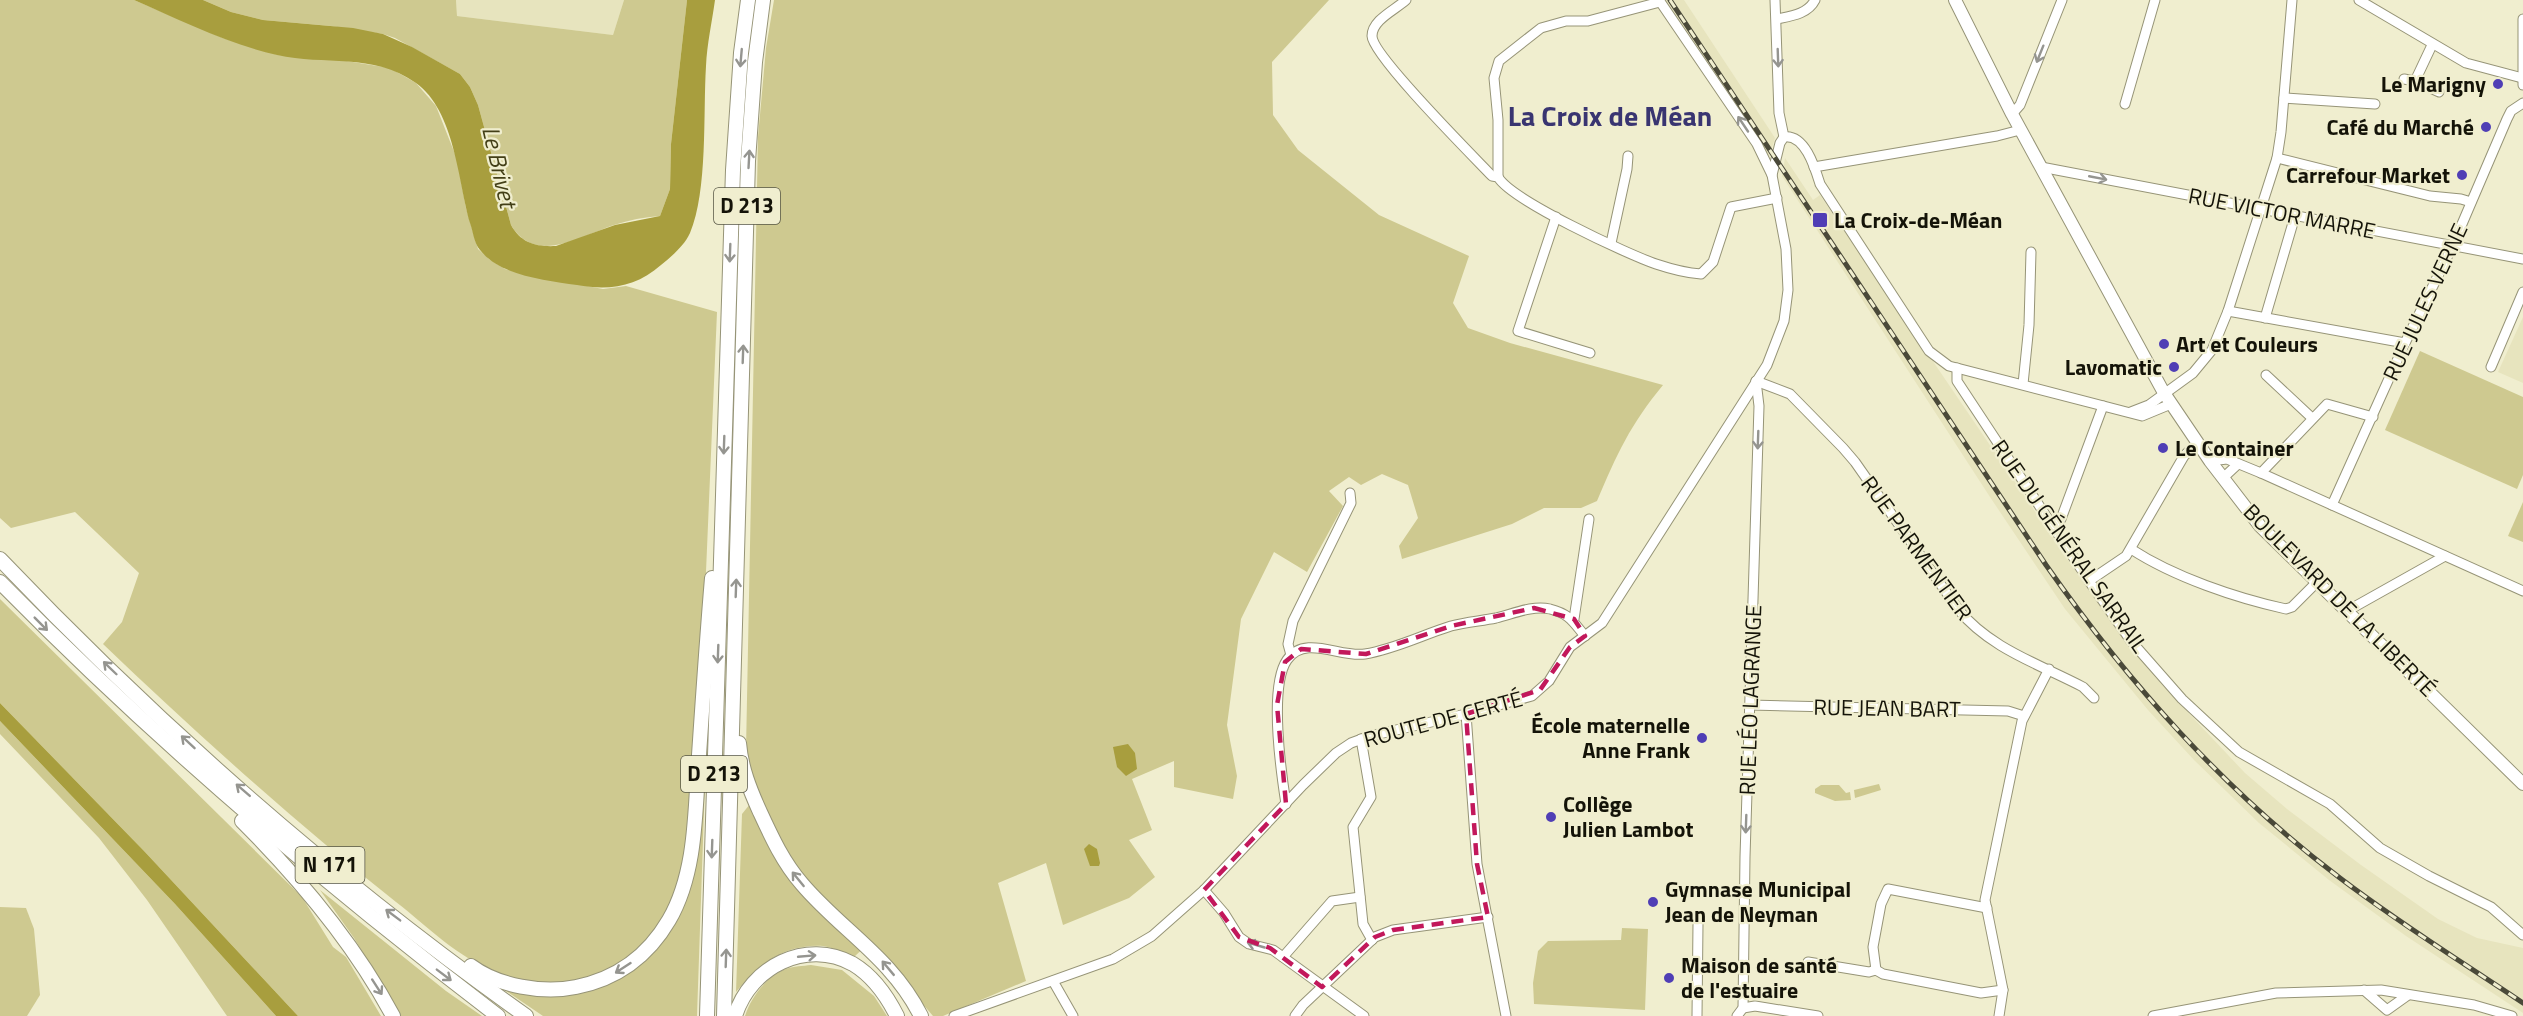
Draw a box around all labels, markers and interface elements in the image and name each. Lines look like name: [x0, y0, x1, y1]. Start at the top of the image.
one-way arrow: [2034, 45, 2045, 63]
one-way arrow: [735, 48, 746, 68]
one-way arrow: [1772, 48, 1783, 68]
place label: Le Marigny: [2381, 67, 2486, 101]
marker: Le Marigny: [2491, 77, 2505, 91]
district label: La Croix de Méan: [1508, 94, 1712, 137]
place label: Café du Marché: [2326, 110, 2474, 144]
one-way arrow: [1737, 117, 1749, 133]
marker: Café du Marché: [2479, 120, 2493, 134]
water label: Le Brivet: [473, 123, 528, 214]
one-way arrow: [743, 149, 754, 169]
place label: Carrefour Market: [2286, 158, 2450, 192]
marker: Carrefour Market: [2455, 168, 2469, 182]
one-way arrow: [2088, 173, 2107, 184]
street label: RUE VICTOR MARRE: [2186, 178, 2378, 248]
road number: D 213: [714, 188, 780, 224]
place label: La Croix-de-Méan: [1834, 203, 2003, 237]
marker: La Croix-de-Méan: [1811, 211, 1829, 229]
street label: RUE JULES VERNE: [2374, 218, 2476, 386]
one-way arrow: [724, 242, 735, 262]
place label: Art et Couleurs: [2176, 327, 2318, 361]
marker: Art et Couleurs: [2157, 337, 2171, 351]
one-way arrow: [737, 344, 749, 364]
place label: Lavomatic: [2065, 350, 2162, 384]
marker: Lavomatic: [2167, 360, 2181, 374]
one-way arrow: [1752, 429, 1764, 449]
place label: Le Container: [2175, 431, 2294, 465]
street label: RUE DU GÉNÉRAL SARRAIL: [1983, 432, 2157, 660]
one-way arrow: [719, 434, 730, 454]
marker: Le Container: [2156, 441, 2170, 455]
street label: RUE PARMENTIER: [1853, 468, 1981, 628]
street label: BOULEVARD DE LA LIBERTÉ: [2236, 496, 2444, 704]
one-way arrow: [731, 578, 742, 598]
street label: RUE LÉO LAGRANGE: [1730, 604, 1770, 796]
one-way arrow: [34, 616, 49, 631]
one-way arrow: [712, 644, 724, 664]
one-way arrow: [102, 661, 117, 676]
street label: ROUTE DE CERTÉ: [1360, 681, 1526, 757]
street label: RUE JEAN BART: [1813, 690, 1961, 726]
place label: École maternelle Anne Frank: [1531, 708, 1691, 767]
marker: École maternelle Anne Frank: [1695, 731, 1709, 745]
one-way arrow: [180, 734, 195, 749]
road number: D 213: [681, 756, 747, 792]
one-way arrow: [235, 784, 251, 797]
place label: Collège Julien Lambot: [1563, 787, 1693, 846]
marker: Collège Julien Lambot: [1544, 810, 1558, 824]
one-way arrow: [1741, 813, 1752, 833]
one-way arrow: [706, 839, 718, 859]
road number: N 171: [296, 847, 364, 883]
one-way arrow: [791, 871, 804, 887]
place label: Gymnase Municipal Jean de Neyman: [1665, 872, 1851, 931]
marker: Gymnase Municipal Jean de Neyman: [1646, 895, 1660, 909]
one-way arrow: [385, 909, 401, 922]
one-way arrow: [1247, 939, 1266, 950]
one-way arrow: [720, 948, 732, 968]
place label: Maison de santé de l'estuaire: [1681, 948, 1837, 1007]
one-way arrow: [797, 950, 817, 961]
one-way arrow: [881, 961, 895, 976]
one-way arrow: [615, 962, 632, 975]
one-way arrow: [436, 968, 452, 981]
marker: Maison de santé de l'estuaire: [1662, 971, 1676, 985]
one-way arrow: [371, 978, 383, 995]

